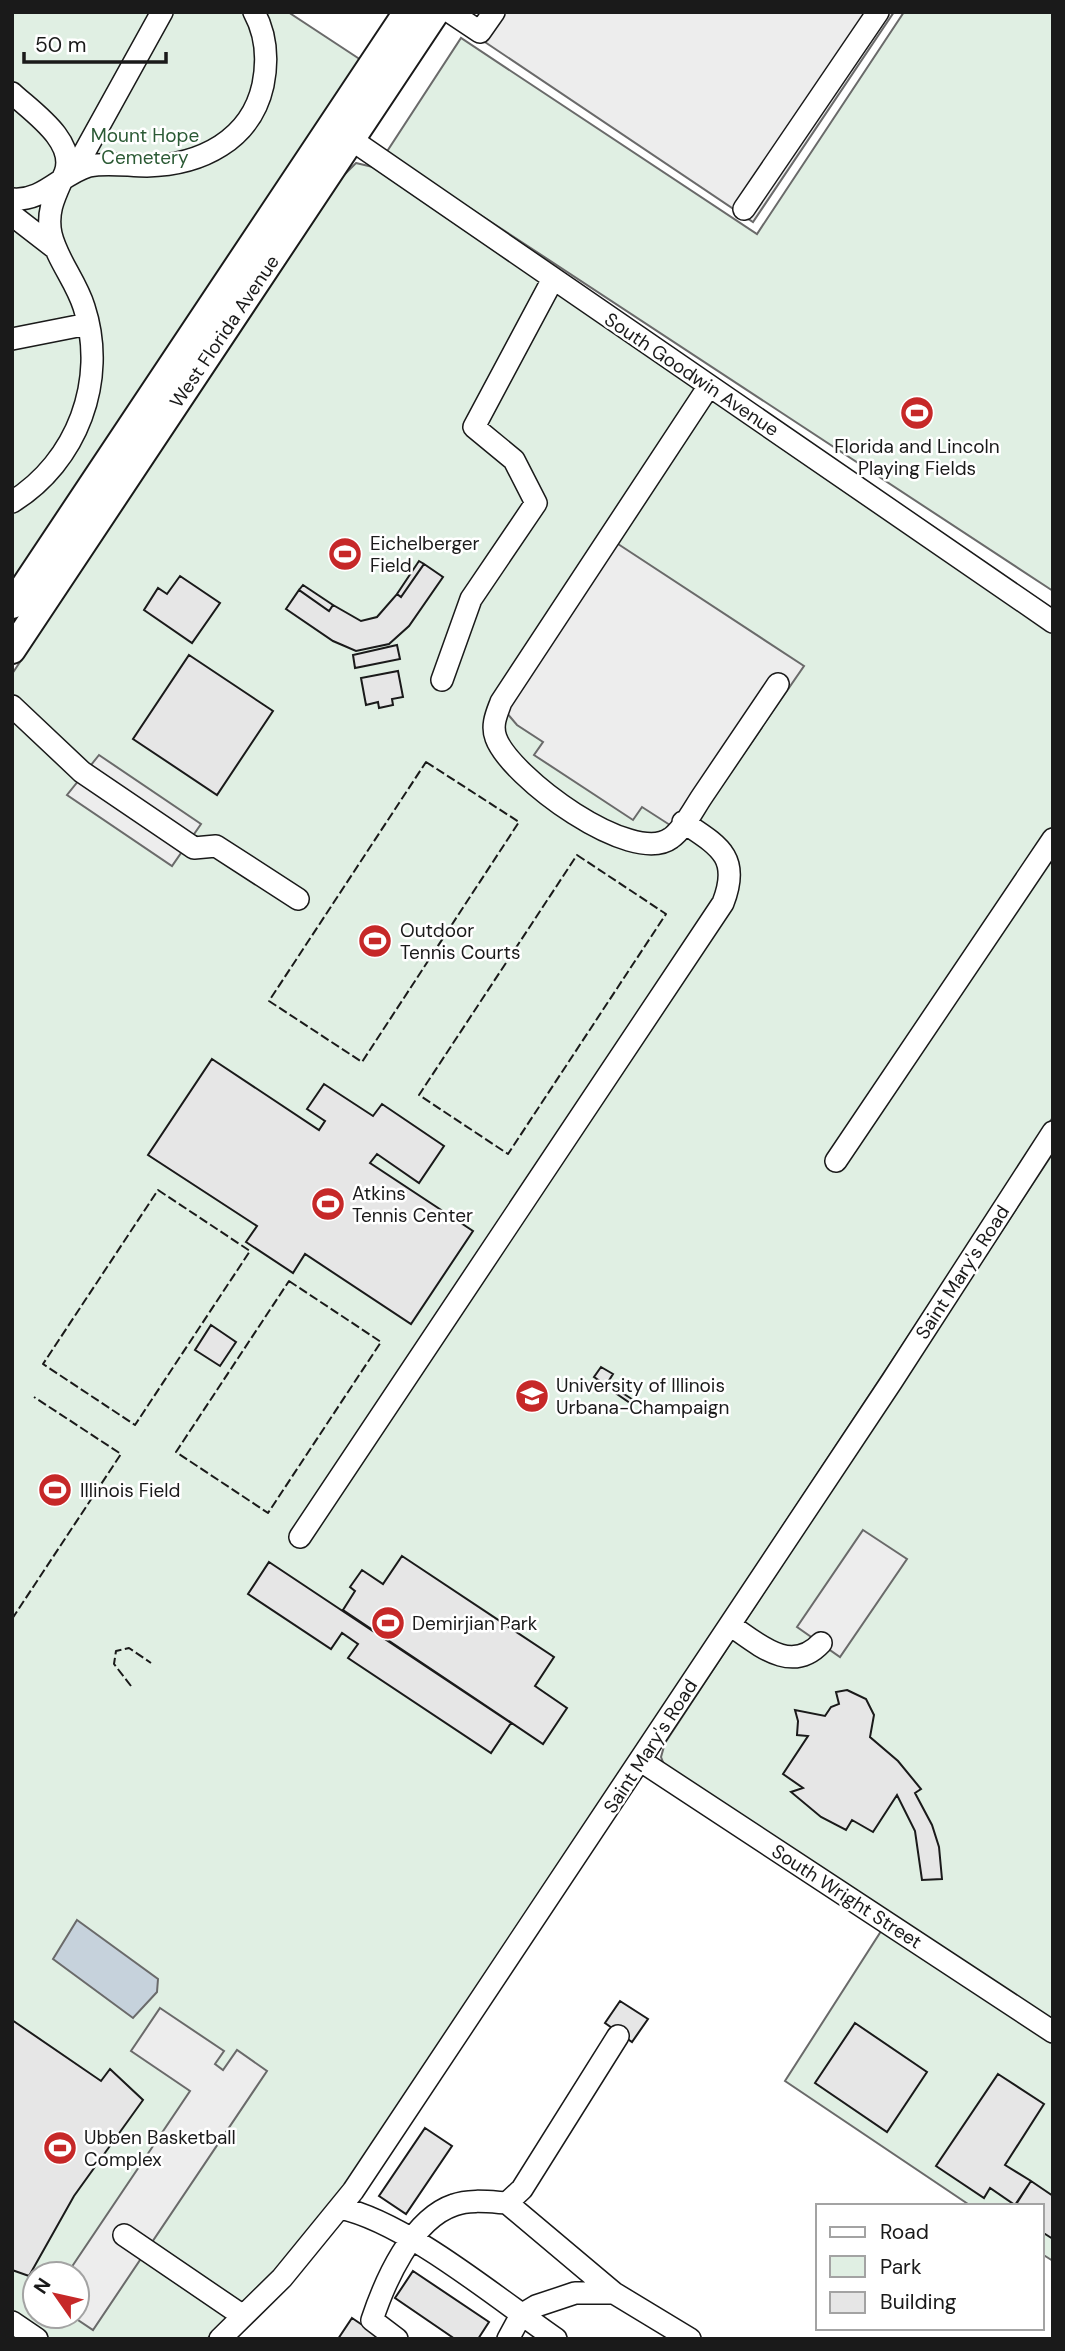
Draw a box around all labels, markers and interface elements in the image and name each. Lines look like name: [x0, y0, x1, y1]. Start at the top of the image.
scale bar: [24, 21, 166, 65]
text: 50 m: [35, 31, 86, 59]
park label: Mount Hope Cemetery: [91, 123, 199, 170]
street label: West Florida Avenue: [164, 250, 285, 412]
street label: South Goodwin Avenue: [600, 307, 784, 442]
sports icon: Florida and Lincoln Playing Fields: [898, 394, 936, 432]
place label: Florida and Lincoln Playing Fields: [834, 434, 1000, 481]
place label: Eichelberger Field: [370, 531, 480, 578]
sports icon: Eichelberger Field: [326, 535, 364, 573]
place label: Outdoor Tennis Courts: [400, 918, 521, 965]
sports icon: Outdoor Tennis Courts: [356, 922, 394, 960]
place label: Atkins Tennis Center: [352, 1181, 473, 1228]
sports icon: Atkins Tennis Center: [309, 1185, 347, 1223]
street label: Saint Mary's Road: [910, 1200, 1015, 1344]
place label: University of Illinois Urbana-Champaign: [556, 1373, 729, 1420]
school or university icon: University of Illinois Urbana-Champaign: [513, 1377, 551, 1415]
sports icon: Illinois Field: [36, 1471, 74, 1509]
place label: Illinois Field: [80, 1478, 180, 1503]
sports icon: Demirjian Park: [369, 1604, 407, 1642]
place label: Demirjian Park: [412, 1611, 538, 1636]
street label: Saint Mary's Road: [598, 1674, 703, 1818]
street label: South Wright Street: [767, 1839, 927, 1954]
place label: Ubben Basketball Complex: [84, 2125, 236, 2172]
sports icon: Ubben Basketball Complex: [41, 2129, 79, 2167]
legend: [816, 2204, 1044, 2330]
text: Road: [880, 2218, 929, 2246]
text: Park: [880, 2253, 922, 2281]
north arrow: [21, 2260, 91, 2330]
text: N: [28, 2273, 57, 2299]
text: Building: [880, 2288, 957, 2316]

